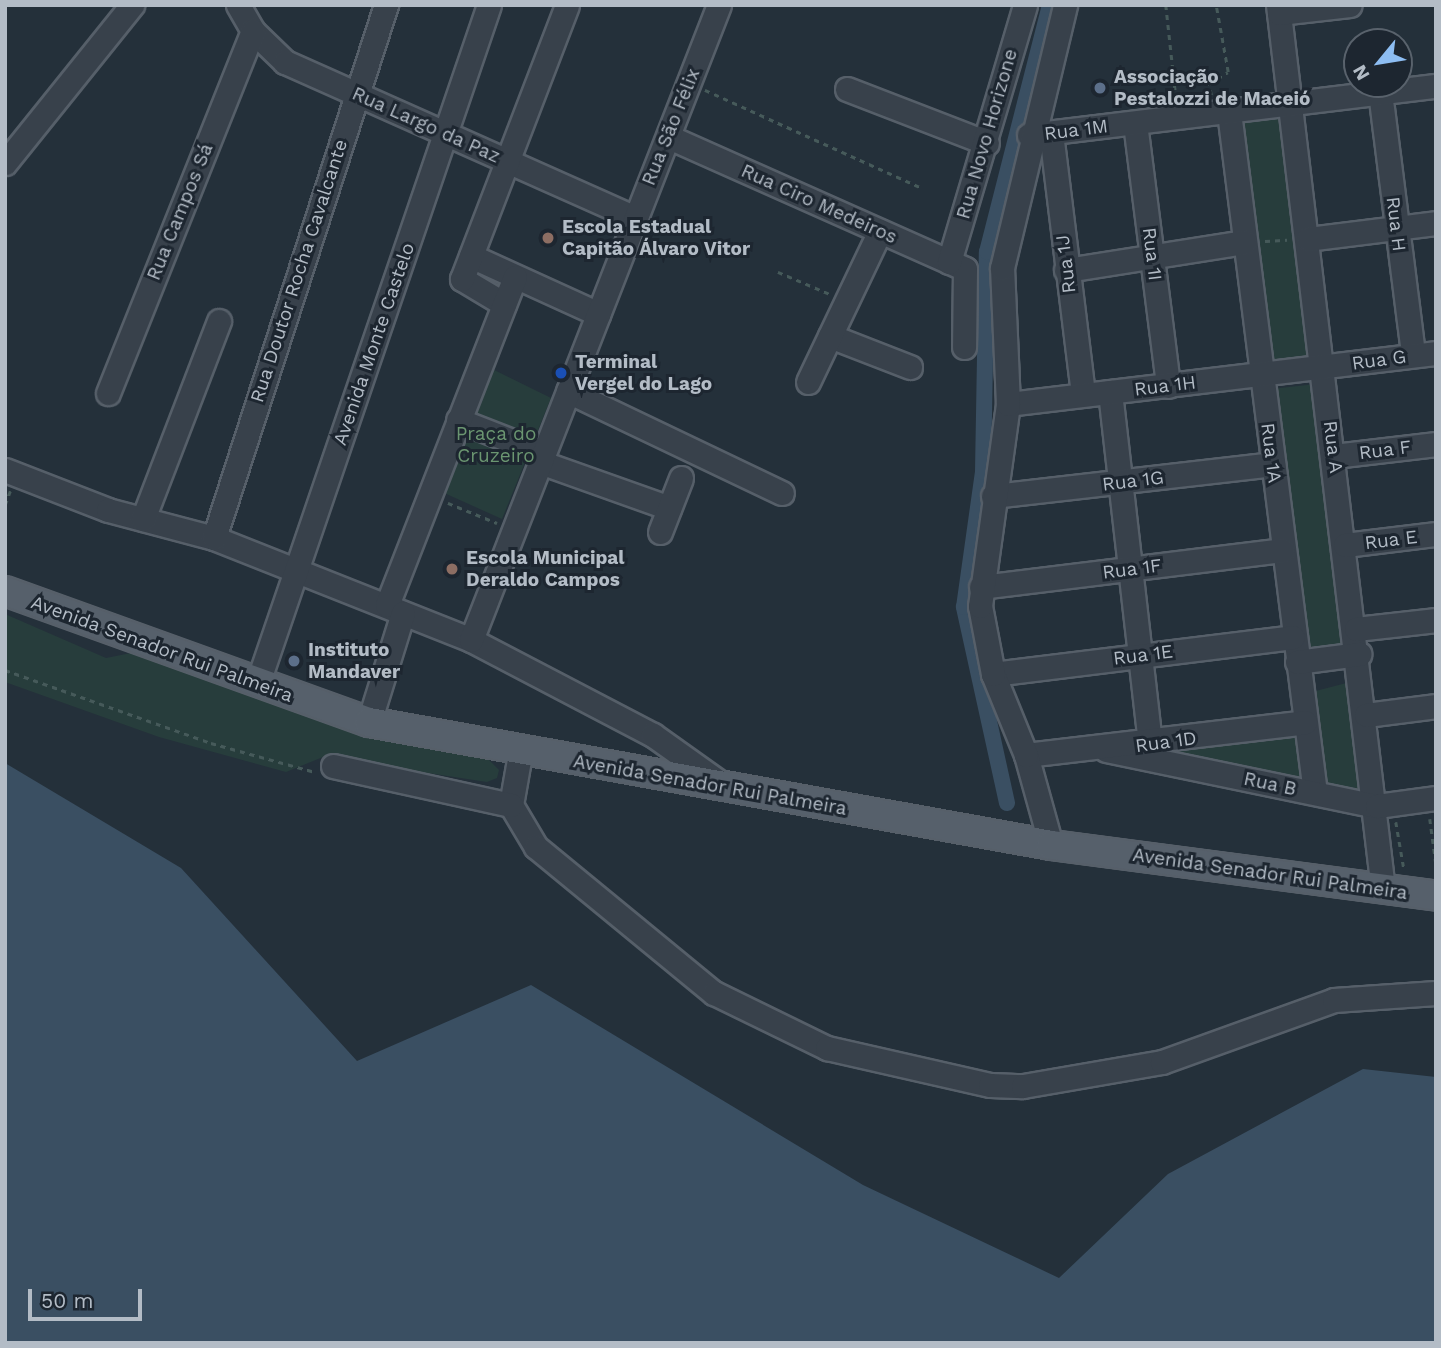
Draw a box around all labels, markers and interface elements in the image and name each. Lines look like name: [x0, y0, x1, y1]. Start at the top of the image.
north arrow: [1343, 28, 1413, 98]
street label: Rua Novo Horizone: [952, 46, 1022, 222]
text: N: [1348, 61, 1375, 85]
street label: Rua São Félix: [637, 65, 705, 189]
place label: Associação Pestalozzi de Maceió: [1114, 66, 1310, 110]
marker: Associação Pestalozzi de Maceió: [1092, 80, 1108, 96]
street label: Rua Largo da Paz: [348, 82, 504, 168]
street label: Rua 1M: [1042, 115, 1110, 145]
street label: Rua Doutor Rocha Cavalcante: [245, 136, 353, 406]
street label: Rua Campos Sá: [142, 140, 218, 284]
street label: Rua Ciro Medeiros: [737, 159, 901, 249]
street label: Rua H: [1381, 195, 1411, 253]
place label: Escola Estadual Capitão Álvaro Vitor: [562, 216, 751, 260]
street label: Rua 1I: [1137, 226, 1167, 282]
marker: Escola Estadual Capitão Álvaro Vitor: [540, 230, 556, 246]
street label: Rua 1J: [1051, 233, 1081, 295]
street label: Avenida Monte Castelo: [329, 240, 419, 448]
street label: Rua G: [1350, 345, 1408, 375]
place label: Terminal Vergel do Lago: [575, 351, 712, 395]
marker: Terminal Vergel do Lago: [553, 365, 569, 381]
street label: Rua 1H: [1132, 371, 1198, 401]
street label: Rua A: [1318, 419, 1348, 475]
street label: Rua 1A: [1256, 421, 1286, 485]
park label: Praça do Cruzeiro: [455, 423, 537, 467]
street label: Rua F: [1357, 435, 1413, 465]
street label: Rua 1G: [1101, 466, 1165, 496]
street label: Rua E: [1363, 525, 1419, 555]
place label: Escola Municipal Deraldo Campos: [466, 547, 625, 591]
street label: Rua 1F: [1101, 554, 1163, 584]
marker: Escola Municipal Deraldo Campos: [444, 561, 460, 577]
street label: Avenida Senador Rui Palmeira: [27, 591, 297, 707]
place label: Instituto Mandaver: [308, 639, 400, 683]
street label: Rua 1E: [1111, 640, 1175, 670]
marker: Instituto Mandaver: [286, 653, 302, 669]
street label: Rua 1D: [1133, 726, 1199, 758]
street label: Avenida Senador Rui Palmeira: [571, 750, 849, 820]
street label: Rua B: [1241, 767, 1299, 801]
street label: Avenida Senador Rui Palmeira: [1131, 843, 1409, 905]
scale bar: [32, 1274, 145, 1318]
text: 50 m: [41, 1288, 93, 1313]

